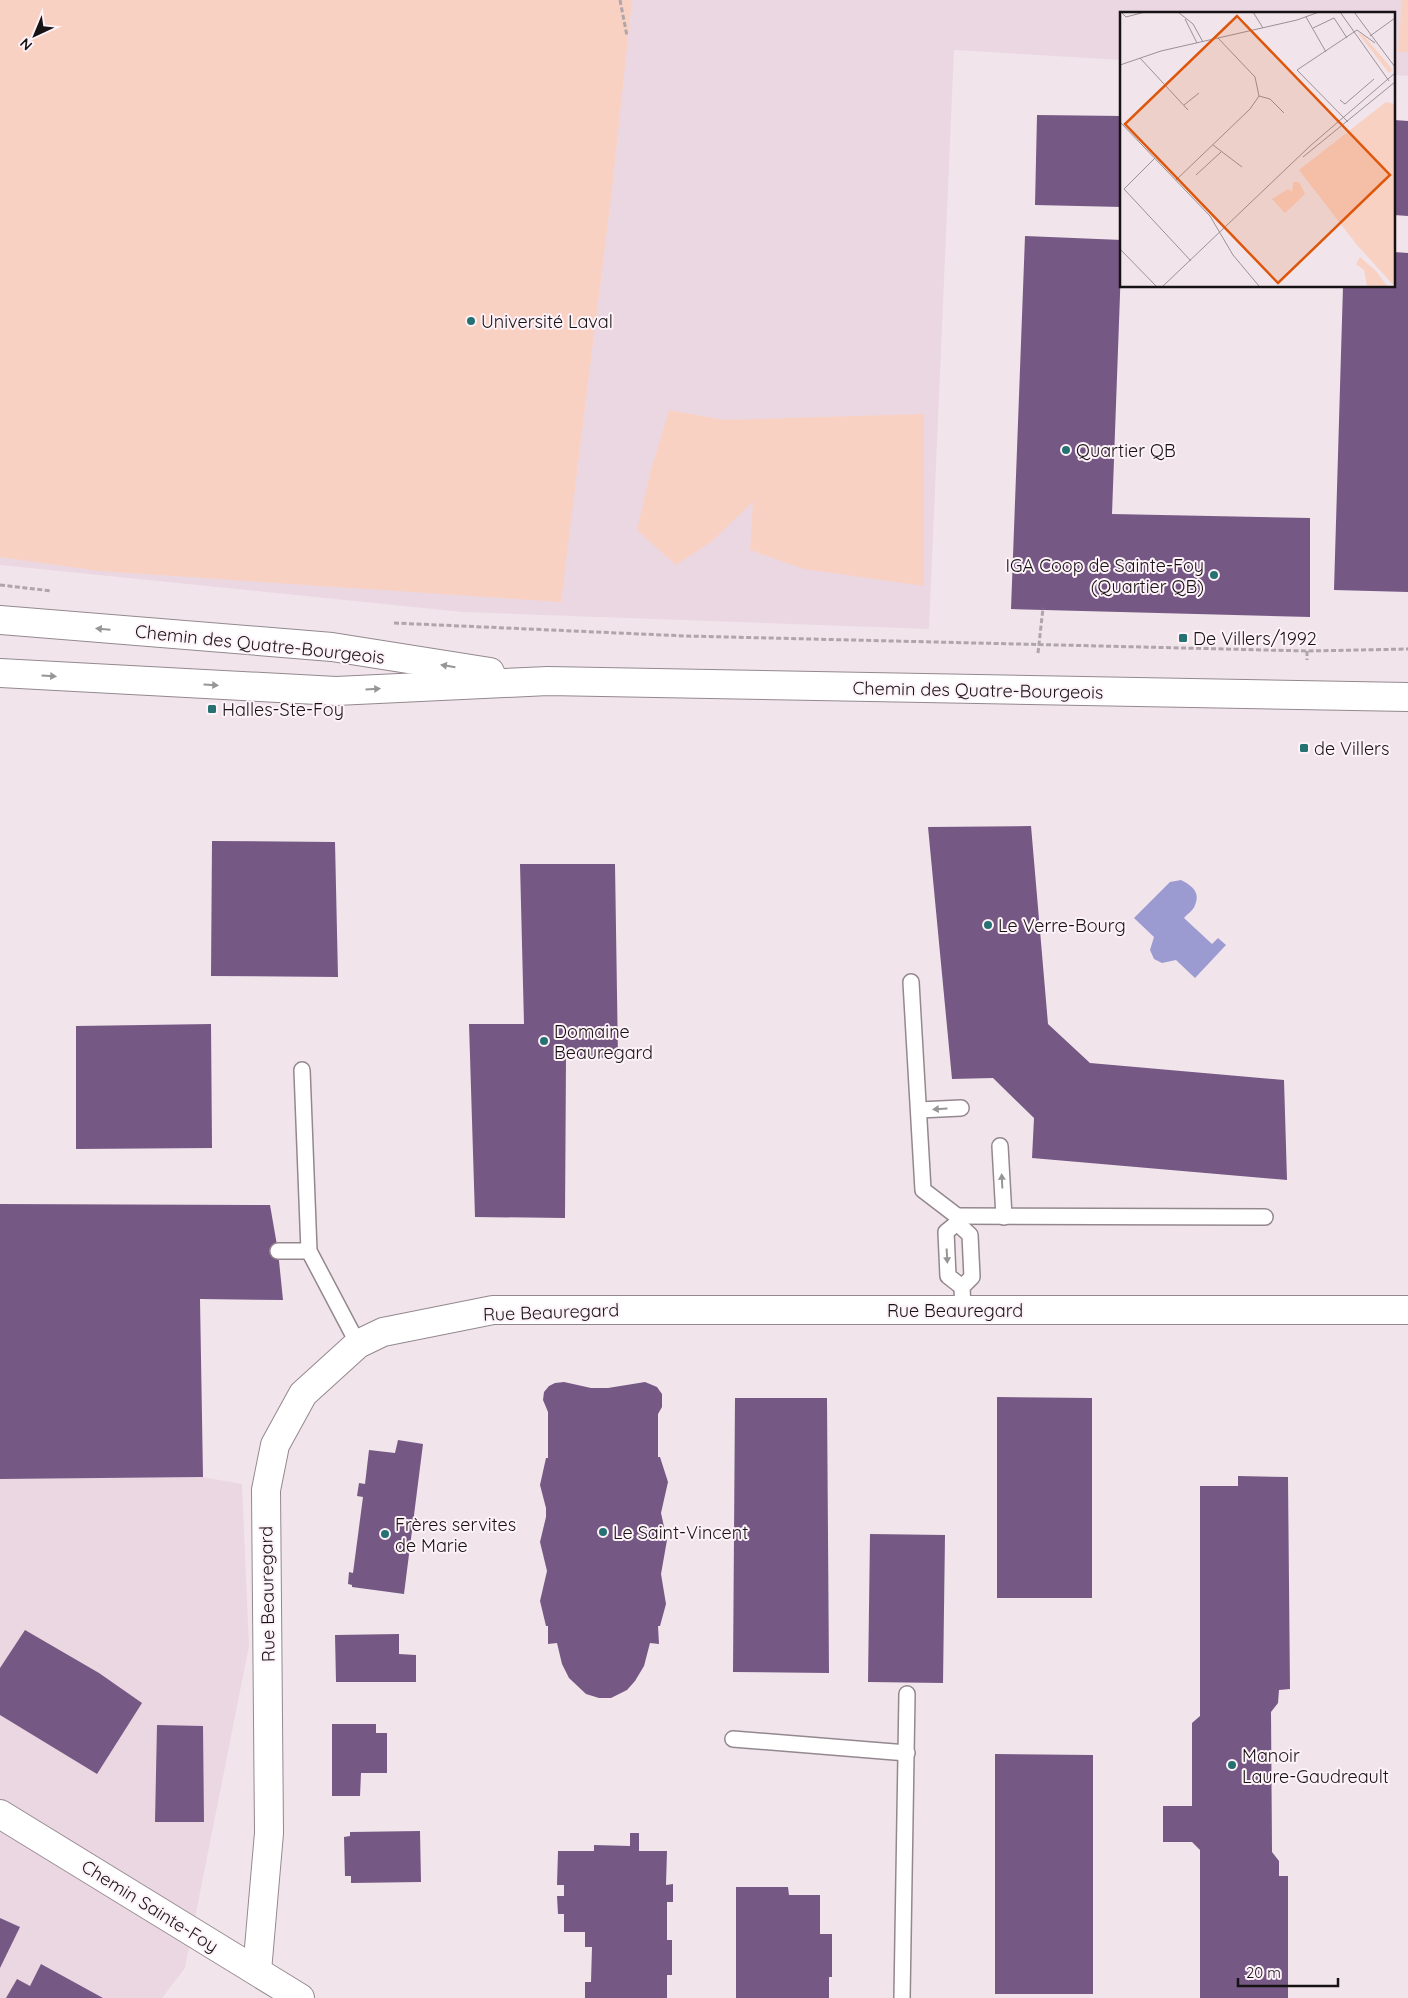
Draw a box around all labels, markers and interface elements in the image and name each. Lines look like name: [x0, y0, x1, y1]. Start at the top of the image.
north arrow: [10, 10, 60, 60]
inset map: [1120, 12, 1396, 288]
text: N: [16, 34, 36, 54]
place label: Université Laval: [481, 310, 613, 333]
marker: Université Laval: [465, 315, 477, 327]
place label: Quartier QB: [1076, 439, 1176, 462]
marker: Quartier QB: [1060, 444, 1072, 456]
place label: IGA Coop de Sainte-Foy (Quartier QB): [1006, 554, 1204, 598]
marker: IGA Coop de Sainte-Foy (Quartier QB): [1208, 569, 1220, 581]
street label: Chemin des Quatre-Bourgeois: [134, 619, 386, 669]
one-way arrow: [95, 625, 111, 633]
place label: De Villers/1992: [1193, 627, 1317, 650]
marker: De Villers/1992: [1177, 632, 1189, 644]
one-way arrow: [439, 661, 455, 669]
one-way arrow: [41, 673, 57, 681]
street label: Chemin des Quatre-Bourgeois: [852, 676, 1104, 704]
one-way arrow: [203, 681, 219, 689]
one-way arrow: [366, 685, 382, 693]
place label: Halles-Ste-Foy: [222, 698, 344, 721]
marker: Halles-Ste-Foy: [206, 703, 218, 715]
place label: de Villers: [1314, 737, 1389, 760]
marker: de Villers: [1298, 742, 1310, 754]
place label: Le Verre-Bourg: [998, 914, 1126, 937]
marker: Le Verre-Bourg: [982, 919, 994, 931]
place label: Domaine Beauregard: [554, 1020, 653, 1064]
marker: Domaine Beauregard: [538, 1035, 550, 1047]
one-way arrow: [932, 1106, 948, 1114]
one-way arrow: [997, 1173, 1005, 1189]
one-way arrow: [944, 1248, 952, 1264]
street label: Rue Beauregard: [483, 1298, 619, 1326]
street label: Rue Beauregard: [887, 1299, 1023, 1322]
place label: Frères servites de Marie: [395, 1513, 516, 1557]
place label: Le Saint-Vincent: [613, 1521, 748, 1544]
street label: Rue Beauregard: [254, 1526, 280, 1662]
marker: Le Saint-Vincent: [597, 1526, 609, 1538]
marker: Frères servites de Marie: [379, 1528, 391, 1540]
place label: Manoir Laure-Gaudreault: [1242, 1744, 1389, 1788]
marker: Manoir Laure-Gaudreault: [1226, 1759, 1238, 1771]
street label: Chemin Sainte-Foy: [77, 1855, 223, 1957]
scale bar: [1238, 1956, 1338, 1988]
text: 20 m: [1246, 1963, 1281, 1982]

